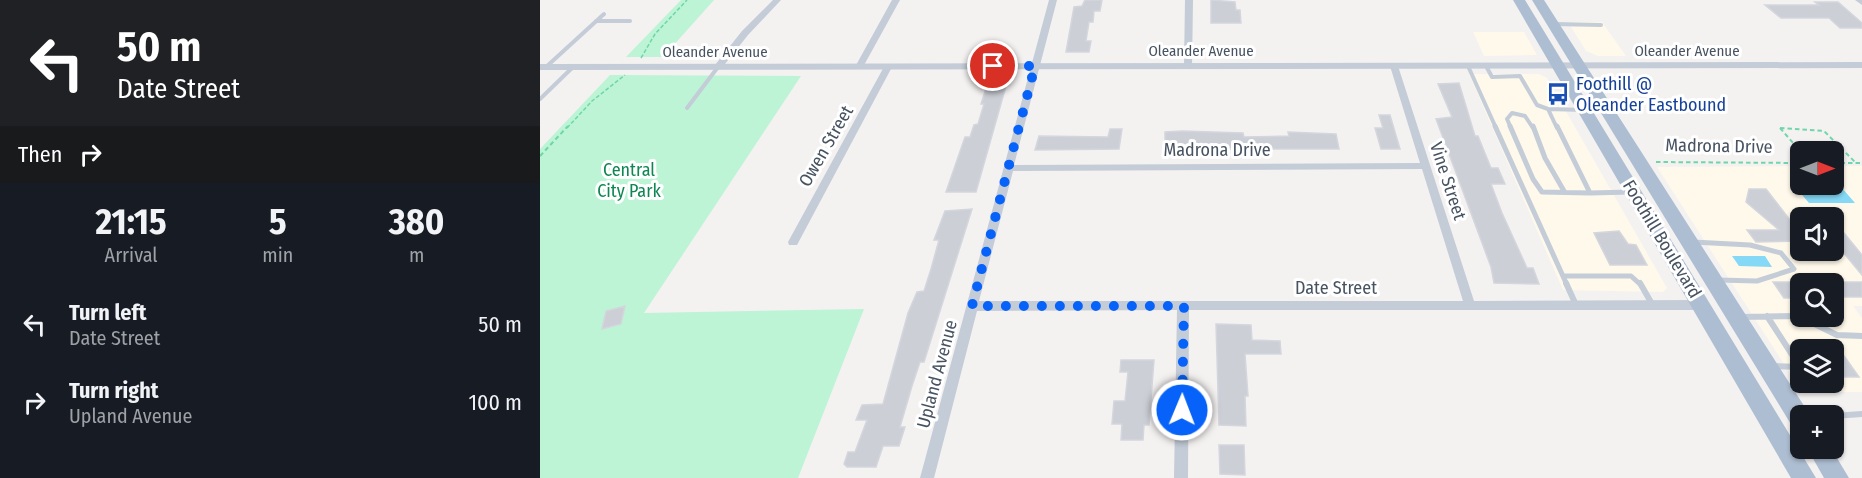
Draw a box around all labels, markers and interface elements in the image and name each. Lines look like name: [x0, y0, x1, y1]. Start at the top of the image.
text: 50 m: [117, 22, 201, 72]
icon: left: [18, 24, 96, 102]
pin: [967, 40, 1018, 91]
street label: Oleander Avenue: [1148, 42, 1254, 60]
street label: Oleander Avenue: [1634, 42, 1740, 60]
street label: Oleander Avenue: [662, 43, 768, 61]
icon: arrive: [976, 49, 1009, 82]
text: Date Street: [117, 73, 240, 105]
place label: Foothill @ Oleander Eastbound: [1576, 73, 1726, 116]
bus stop icon: Foothill @ Oleander Eastbound: [1545, 81, 1571, 107]
street label: Owen Street: [794, 101, 858, 190]
street label: Madrona Drive: [1665, 134, 1773, 158]
icon: right: [74, 138, 107, 171]
street label: Madrona Drive: [1163, 139, 1271, 161]
street label: Vine Street: [1425, 139, 1471, 223]
text: Then: [18, 141, 62, 168]
north arrow: [1790, 141, 1844, 195]
map controls: [1790, 141, 1844, 459]
park label: Central City Park: [597, 159, 661, 202]
street label: Foothill Boulevard: [1618, 176, 1706, 302]
text: 21:15: [96, 200, 167, 244]
text: 5: [269, 200, 287, 244]
text: 380: [389, 200, 444, 244]
button: sound: [1790, 207, 1844, 261]
text: Arrival: [105, 243, 158, 267]
text: min: [262, 243, 293, 267]
text: m: [409, 243, 424, 267]
button: search: [1790, 273, 1844, 327]
street label: Date Street: [1295, 277, 1377, 299]
text: Turn left: [69, 299, 147, 326]
icon: left: [18, 308, 51, 341]
text: 50 m: [478, 311, 522, 338]
street label: Upland Avenue: [912, 317, 962, 431]
text: Date Street: [69, 326, 160, 350]
button: layers: [1790, 339, 1844, 393]
text: Turn right: [69, 377, 158, 404]
position arrow: [1150, 378, 1214, 442]
icon: right: [18, 386, 51, 419]
text: 100 m: [468, 389, 522, 416]
text: Upland Avenue: [69, 404, 192, 428]
button: +: [1790, 405, 1844, 459]

